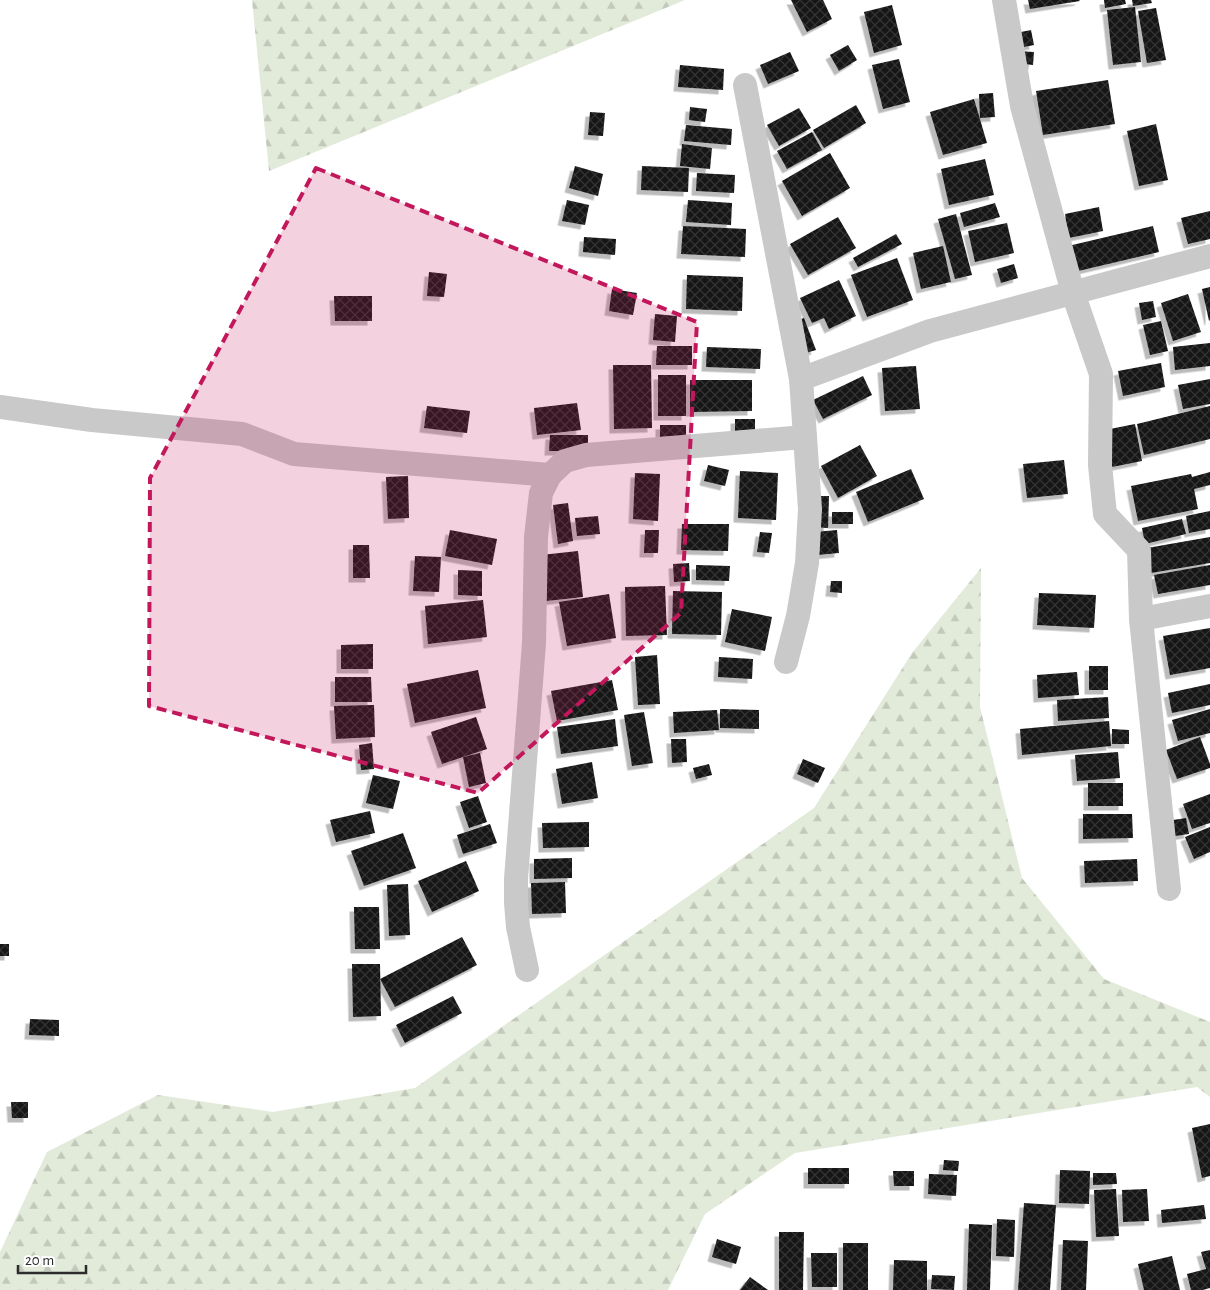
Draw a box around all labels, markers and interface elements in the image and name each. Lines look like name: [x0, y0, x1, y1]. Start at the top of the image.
scale bar: [18, 1242, 85, 1274]
text: 20 m: [25, 1253, 54, 1268]

